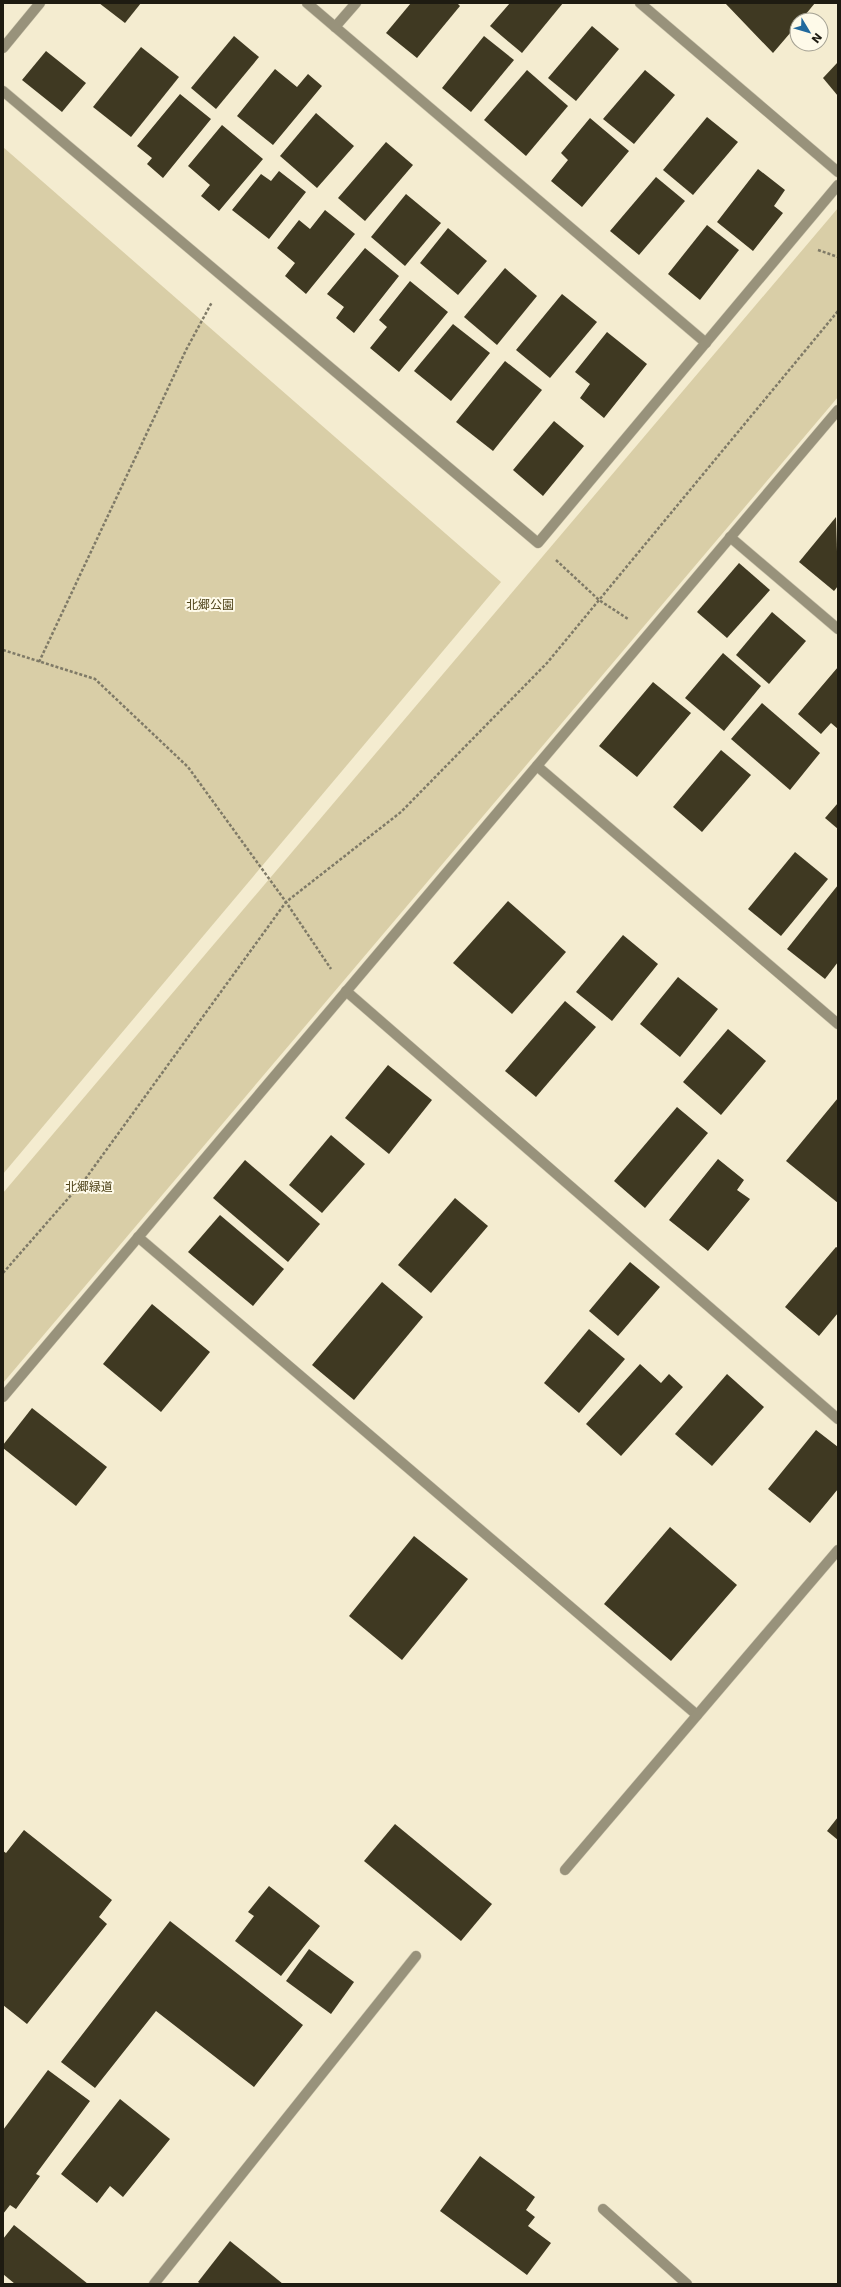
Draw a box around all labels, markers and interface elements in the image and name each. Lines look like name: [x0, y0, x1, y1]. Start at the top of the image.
north arrow: [789, 12, 829, 52]
text: N: [809, 30, 824, 45]
park label: 北郷公園: [186, 598, 234, 612]
park label: 北郷緑道: [65, 1180, 113, 1194]

